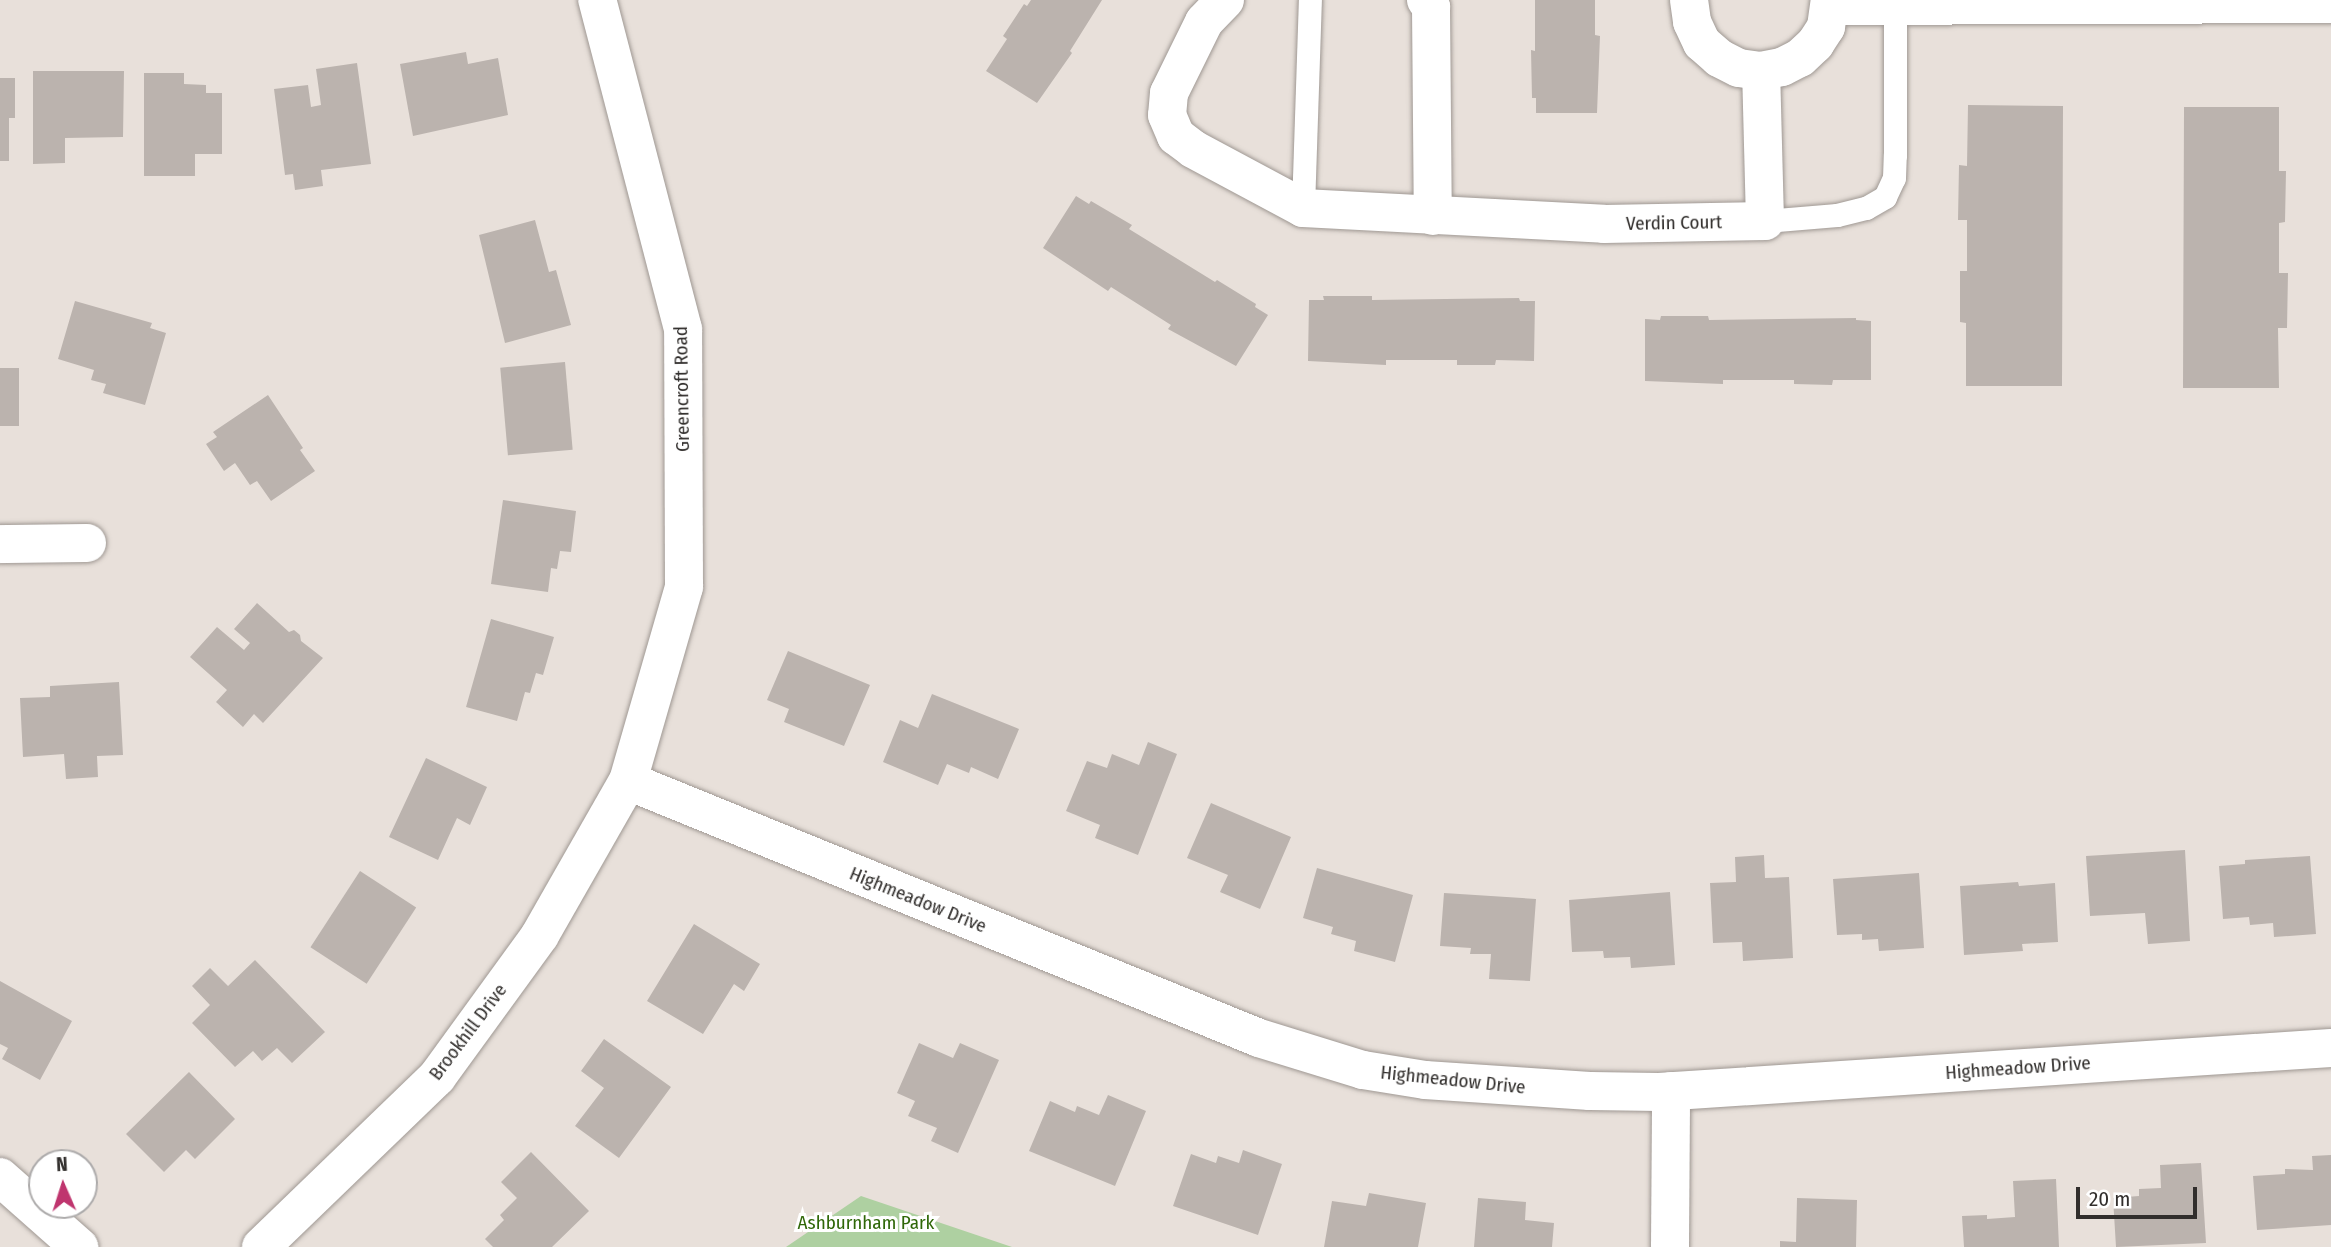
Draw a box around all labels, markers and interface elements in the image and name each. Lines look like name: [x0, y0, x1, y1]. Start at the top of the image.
street label: Verdin Court: [1626, 211, 1722, 235]
street label: Greencroft Road: [670, 326, 694, 452]
street label: Highmeadow Drive: [846, 862, 990, 938]
street label: Brookhill Drive: [424, 979, 512, 1085]
street label: Highmeadow Drive: [1945, 1052, 2091, 1084]
street label: Highmeadow Drive: [1379, 1061, 1527, 1099]
north arrow: [28, 1149, 98, 1219]
text: N: [56, 1153, 68, 1176]
scale bar: [2079, 1174, 2200, 1218]
text: 20 m: [2089, 1186, 2130, 1212]
park label: Ashburnham Park: [798, 1212, 934, 1234]

